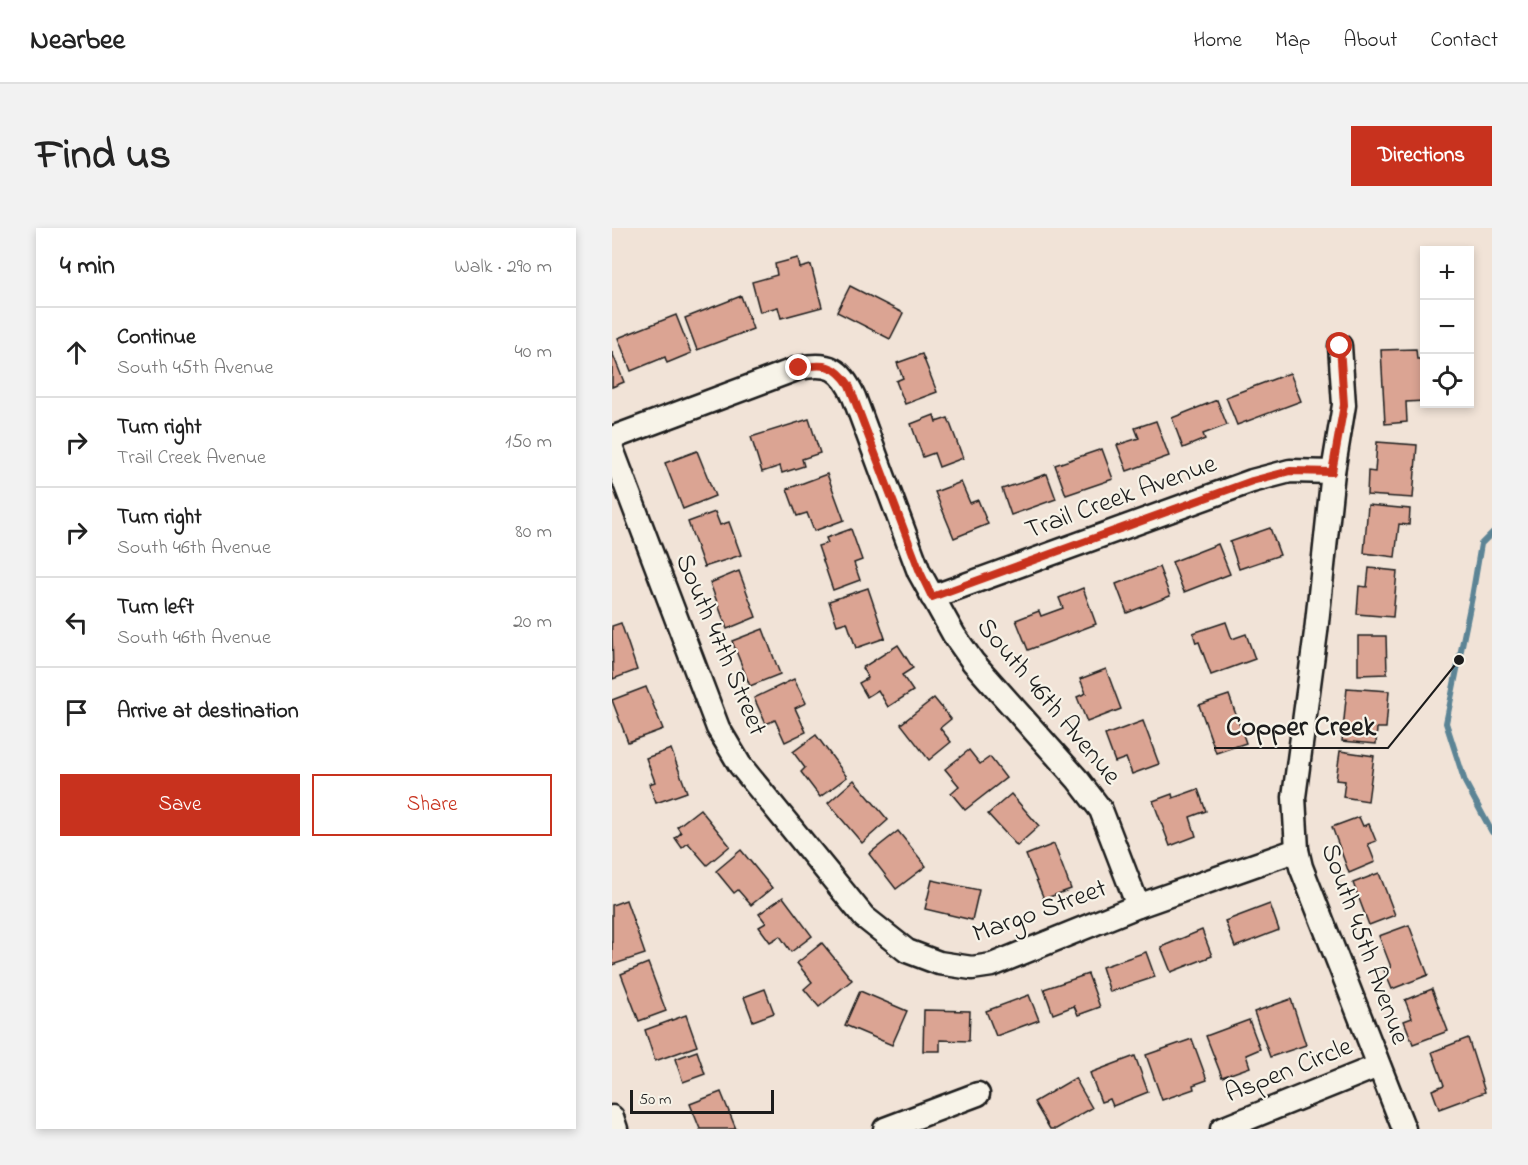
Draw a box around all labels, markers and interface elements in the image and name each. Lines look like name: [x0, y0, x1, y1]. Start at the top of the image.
text: Nearbee: [30, 21, 125, 62]
text: Home: [1193, 26, 1242, 56]
text: Map: [1275, 26, 1310, 56]
text: About: [1343, 26, 1397, 56]
text: Contact: [1430, 26, 1498, 56]
text: Find us: [36, 126, 171, 187]
button: Directions: [1351, 126, 1492, 186]
map controls: [1420, 246, 1474, 408]
button: +: [1420, 246, 1474, 300]
text: 4 min: [60, 248, 115, 286]
text: Walk · 290 m: [454, 253, 552, 282]
button: −: [1420, 300, 1474, 354]
text: Continue: [117, 322, 196, 354]
route start: [1326, 332, 1352, 358]
icon: ahead: [60, 336, 93, 369]
text: 40 m: [515, 338, 552, 367]
text: South 45th Avenue: [117, 354, 274, 383]
route end: [785, 354, 811, 380]
button: locate: [1420, 354, 1474, 408]
text: Turn right: [117, 412, 202, 444]
icon: right: [60, 426, 93, 459]
text: 150 m: [505, 428, 552, 457]
text: Trail Creek Avenue: [117, 444, 266, 473]
street label: Trail Creek Avenue: [1020, 445, 1223, 551]
text: Turn right: [117, 502, 202, 534]
icon: right: [60, 516, 93, 549]
text: 80 m: [515, 518, 552, 547]
text: South 46th Avenue: [117, 534, 271, 563]
street label: South 47th Street: [664, 548, 776, 742]
text: Turn left: [117, 592, 194, 624]
icon: left: [60, 606, 93, 639]
text: 20 m: [513, 608, 552, 637]
street label: South 46th Avenue: [966, 610, 1130, 795]
text: South 46th Avenue: [117, 624, 271, 653]
icon: arrive: [60, 696, 93, 729]
text: Arrive at destination: [117, 696, 299, 728]
callout: Copper Creek: [1214, 702, 1388, 748]
text: Copper Creek: [1226, 708, 1377, 749]
button: Save: [60, 774, 300, 836]
button: Share: [312, 774, 552, 836]
street label: South 45th Avenue: [1310, 838, 1419, 1051]
street label: Margo Street: [967, 870, 1113, 954]
street label: Aspen Circle: [1220, 1028, 1359, 1114]
scale bar: [630, 1087, 774, 1114]
text: 50 m: [639, 1088, 671, 1112]

